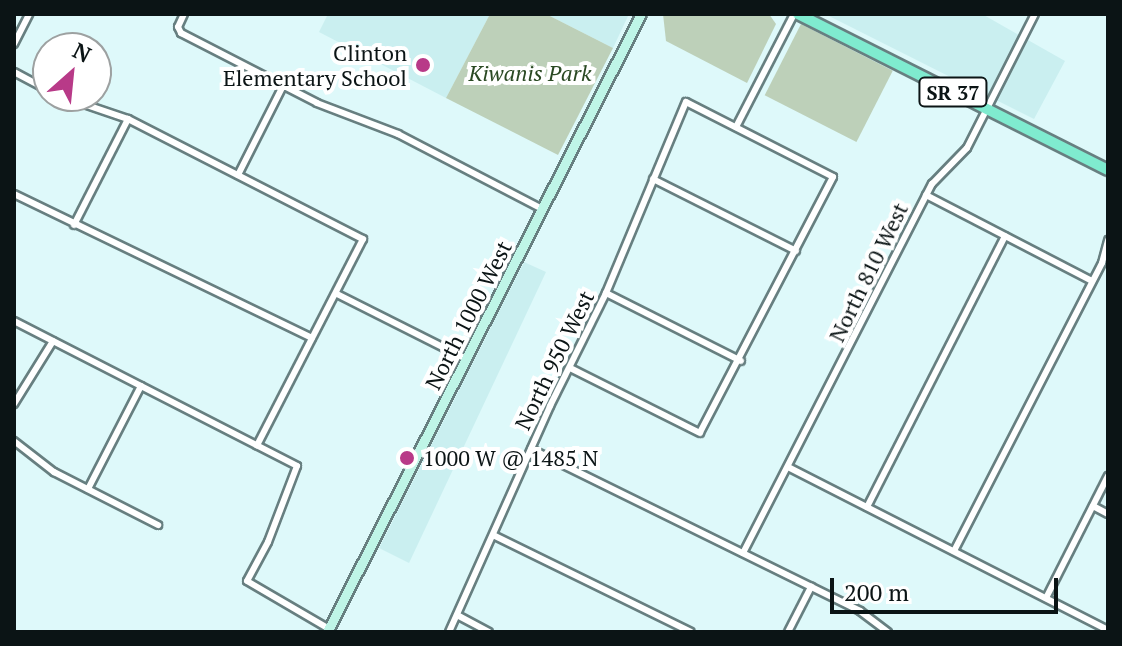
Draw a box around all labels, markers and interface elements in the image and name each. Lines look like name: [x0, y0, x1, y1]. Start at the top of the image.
north arrow: [32, 32, 112, 112]
text: N: [68, 35, 96, 69]
place label: Clinton Elementary School: [223, 39, 407, 90]
marker: Clinton Elementary School: [414, 56, 432, 74]
park label: Kiwanis Park: [468, 60, 592, 86]
road number: SR 37: [917, 76, 989, 108]
street label: North 810 West: [823, 198, 913, 346]
street label: North 1000 West: [419, 236, 517, 394]
street label: North 950 West: [509, 286, 599, 434]
place label: 1000 W @ 1485 N: [423, 445, 598, 471]
marker: 1000 W @ 1485 N: [398, 449, 416, 467]
scale bar: [834, 562, 1062, 612]
text: 200 m: [844, 576, 909, 608]

